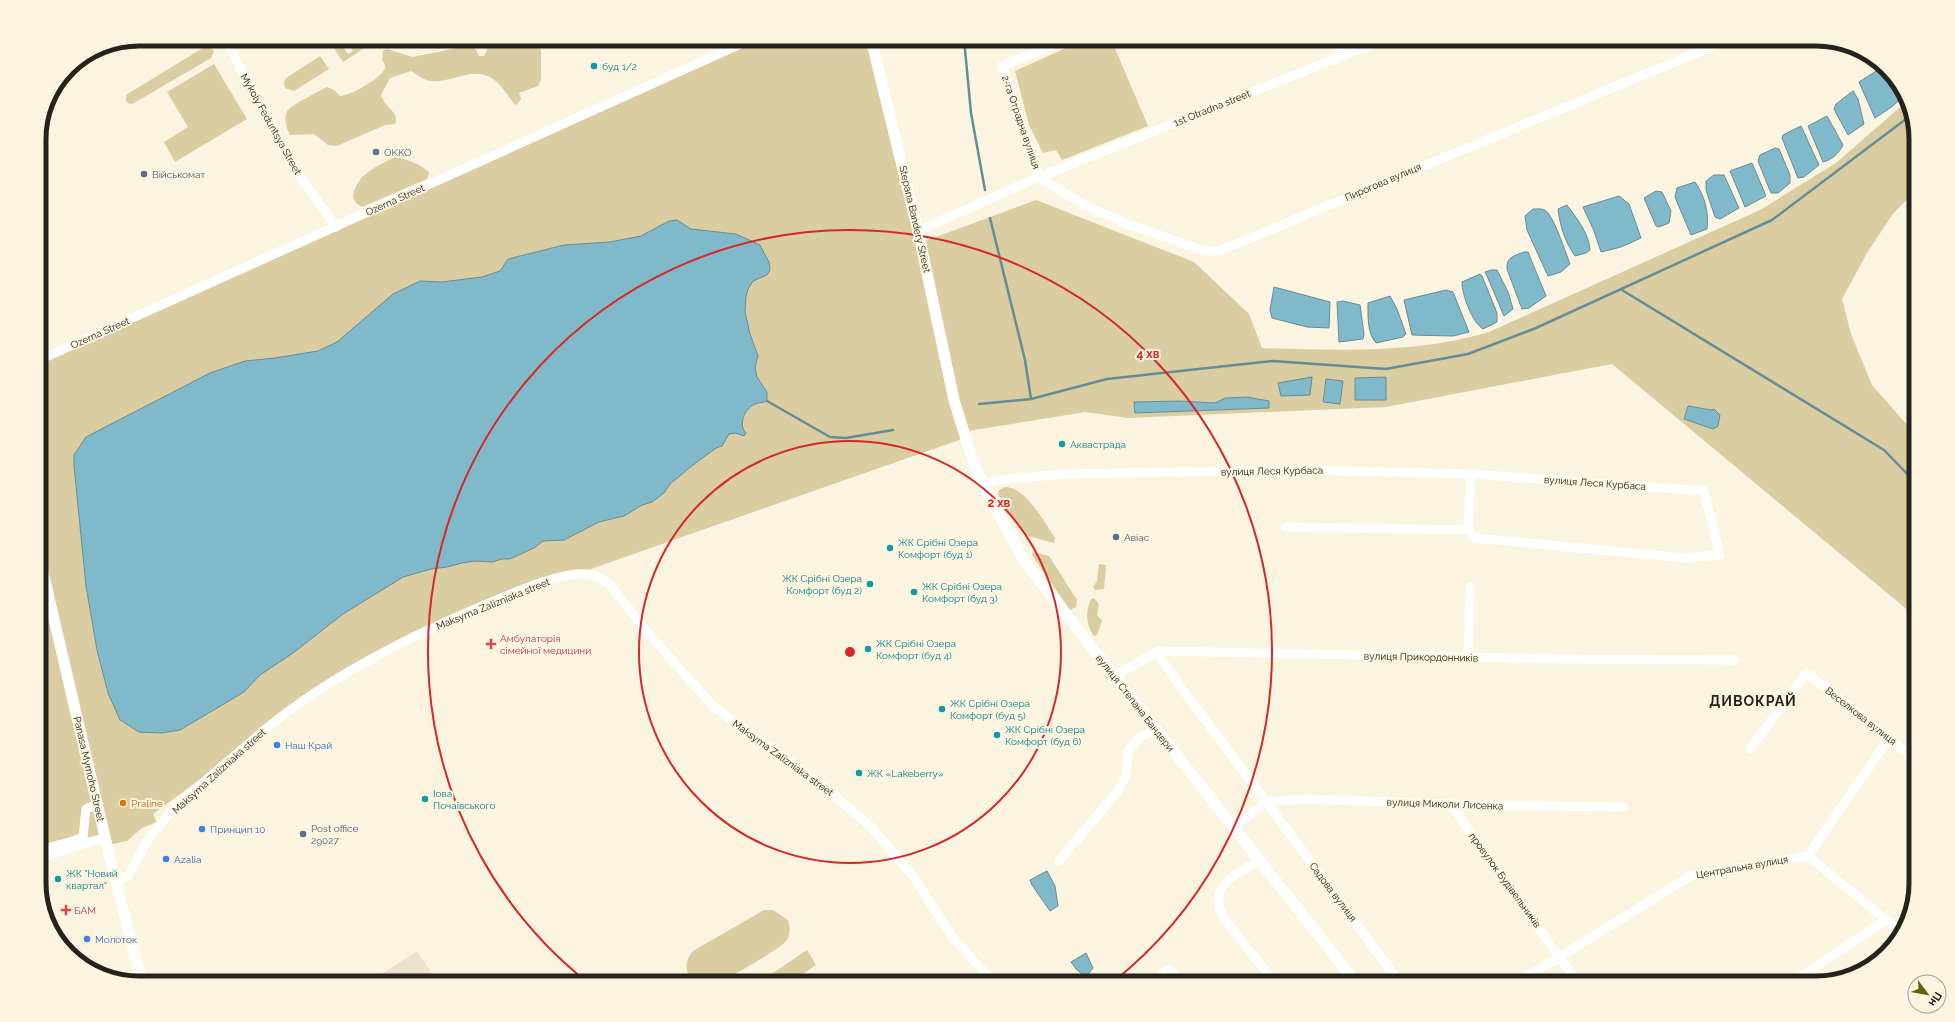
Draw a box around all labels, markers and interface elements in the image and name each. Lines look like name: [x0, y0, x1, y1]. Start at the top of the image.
marker: буд 1/2: [589, 61, 599, 71]
place label: буд 1/2: [602, 61, 637, 72]
street label: Mykoly Feduntsya Street: [239, 72, 304, 177]
street label: 2-га Отрадна вулиця: [1000, 74, 1042, 170]
street label: 1st Otradna street: [1172, 87, 1252, 128]
marker: OKKO: [371, 147, 381, 157]
place label: OKKO: [384, 147, 412, 158]
street label: Пирогова вулиця: [1343, 161, 1423, 203]
street label: Stepana Bandery Street: [897, 164, 933, 274]
marker: Військомат: [139, 169, 149, 179]
place label: Військомат: [152, 169, 205, 180]
street label: Ozerna Street: [364, 182, 427, 218]
street label: Ozerna Street: [69, 315, 132, 351]
text: 4 хв: [1137, 347, 1160, 361]
marker: Аквастрада: [1057, 439, 1067, 449]
place label: Аквастрада: [1070, 439, 1126, 450]
street label: вулиця Леся Курбаса: [1221, 465, 1323, 477]
street label: вулиця Леся Курбаса: [1544, 474, 1646, 492]
text: 2 хв: [988, 496, 1011, 510]
marker: Авіас: [1111, 532, 1121, 542]
place label: Авіас: [1124, 532, 1150, 543]
place label: ЖК Срібні Озера Комфорт (буд 1): [898, 537, 978, 560]
marker: ЖК Срібні Озера Комфорт (буд 1): [885, 543, 895, 553]
place label: ЖК Срібні Озера Комфорт (буд 2): [782, 573, 862, 596]
street label: Maksyma Zalizniaka street: [435, 576, 552, 632]
marker: ЖК Срібні Озера Комфорт (буд 2): [865, 579, 875, 589]
place label: ЖК Срібні Озера Комфорт (буд 3): [922, 581, 1002, 604]
marker: ЖК Срібні Озера Комфорт (буд 3): [909, 587, 919, 597]
place label: Амбулаторія сімейної медицини: [500, 633, 591, 656]
marker: Амбулаторія сімейної медицини: [485, 638, 497, 650]
place label: ЖК Срібні Озера Комфорт (буд 4): [876, 638, 956, 661]
marker: ЖК Срібні Озера Комфорт (буд 4): [863, 644, 873, 654]
centre of rings: [843, 645, 857, 659]
street label: вулиця Прикордонників: [1364, 651, 1478, 663]
street label: вулиця Степана Бандери: [1094, 652, 1176, 754]
street label: Веселкова вулиця: [1823, 685, 1899, 747]
district label: ДИВОКРАЙ: [1709, 692, 1797, 709]
place label: ЖК Срібні Озера Комфорт (буд 5): [950, 698, 1030, 721]
marker: ЖК Срібні Озера Комфорт (буд 5): [937, 704, 947, 714]
street label: Panasa Myrnoho Street: [72, 716, 107, 823]
street label: Maksyma Zalizniaka street: [731, 718, 836, 799]
place label: ЖК Срібні Озера Комфорт (буд 6): [1005, 724, 1085, 747]
street label: Maksyma Zalizniaka street: [170, 726, 268, 816]
marker: ЖК Срібні Озера Комфорт (буд 6): [992, 730, 1002, 740]
marker: Наш Край: [272, 740, 282, 750]
place label: Наш Край: [285, 740, 332, 751]
marker: ЖК «Lakeberry»: [854, 768, 864, 778]
place label: ЖК «Lakeberry»: [867, 768, 944, 779]
place label: Іова Почаївського: [433, 788, 496, 811]
marker: Іова Почаївського: [420, 794, 430, 804]
street label: вулиця Миколи Лисенка: [1387, 796, 1503, 812]
marker: Praline: [118, 798, 128, 808]
place label: Praline: [131, 798, 163, 809]
place label: Post office 29027: [311, 823, 358, 846]
marker: Принцип 10: [197, 824, 207, 834]
place label: Принцип 10: [210, 824, 265, 835]
marker: Post office 29027: [298, 829, 308, 839]
street label: провулок Будівельників: [1467, 831, 1543, 929]
street label: Центральна вулиця: [1695, 853, 1789, 881]
marker: Azalia: [161, 854, 171, 864]
place label: Azalia: [174, 854, 201, 865]
street label: Садова вулиця: [1307, 860, 1359, 924]
place label: ЖК "Новий квартал": [66, 868, 118, 891]
marker: ЖК "Новий квартал": [53, 874, 63, 884]
marker: БАМ: [61, 905, 71, 915]
place label: БАМ: [74, 905, 96, 916]
marker: Молоток: [82, 934, 92, 944]
place label: Молоток: [95, 934, 137, 945]
north arrow: [1907, 974, 1947, 1014]
text: Пн: [1926, 989, 1944, 1009]

